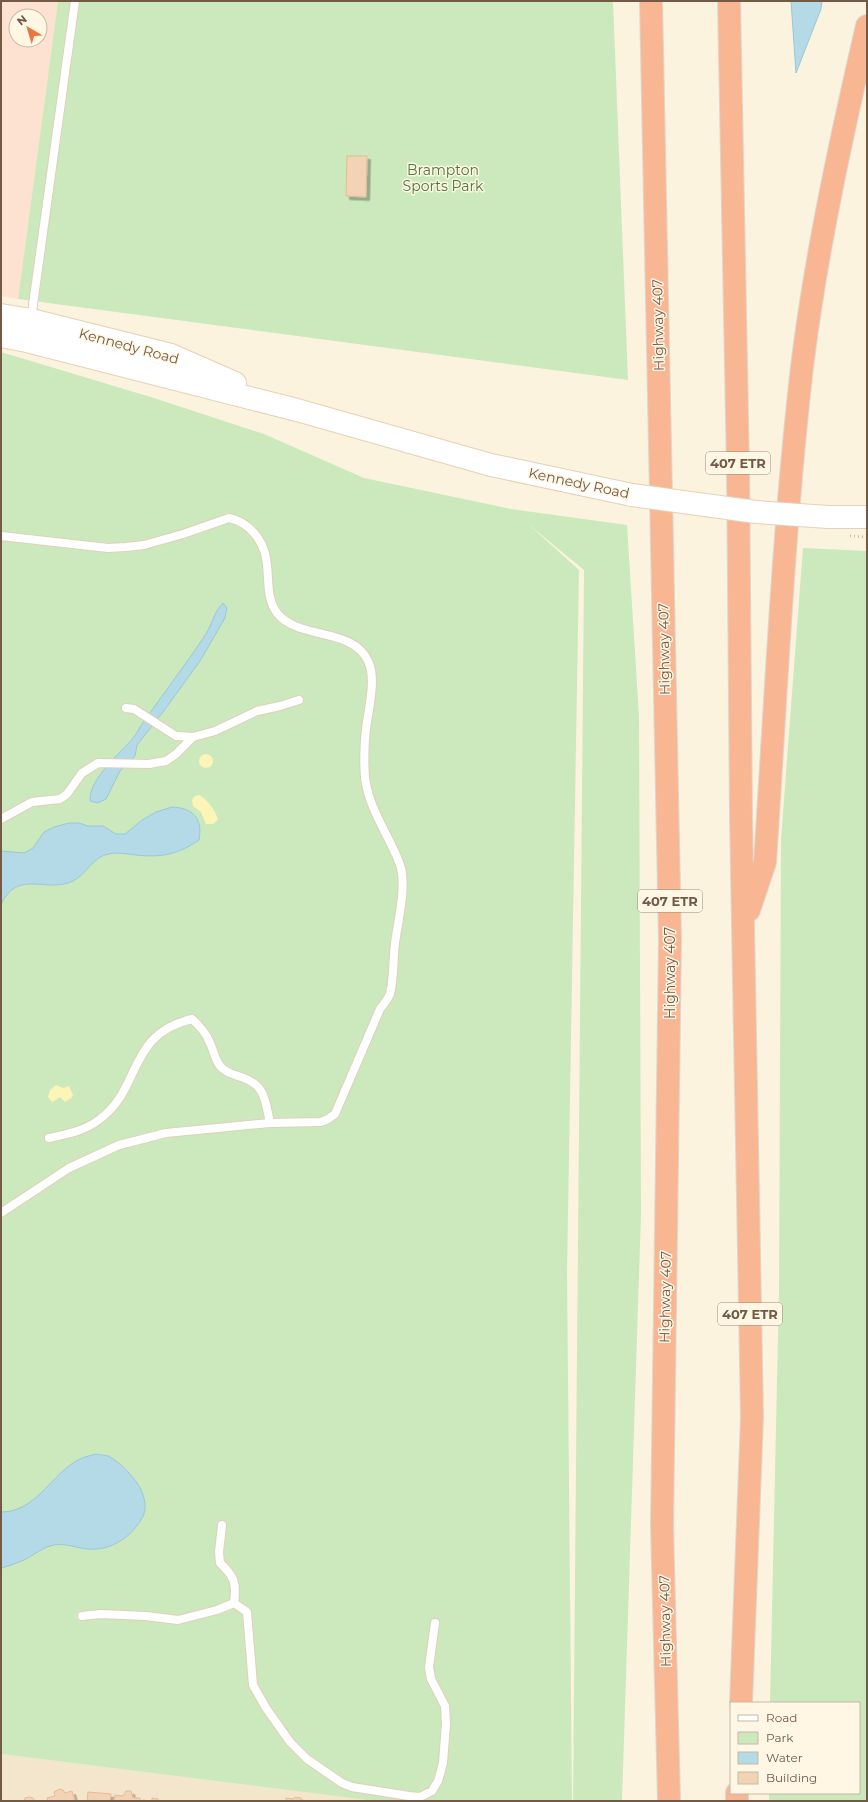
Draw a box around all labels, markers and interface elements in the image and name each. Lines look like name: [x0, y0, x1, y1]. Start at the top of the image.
north arrow: [8, 8, 48, 48]
text: N: [14, 12, 30, 28]
park label: Brampton Sports Park: [403, 161, 484, 195]
street label: Highway 407: [648, 279, 668, 371]
street label: Kennedy Road: [77, 324, 181, 368]
road number: 407 ETR: [706, 452, 770, 474]
street label: Kennedy Road: [527, 464, 631, 502]
street label: Highway 407: [654, 603, 674, 695]
road number: 407 ETR: [638, 890, 702, 912]
street label: Highway 407: [661, 927, 679, 1019]
street label: Highway 407: [655, 1251, 675, 1343]
road number: 407 ETR: [718, 1303, 782, 1325]
street label: Highway 407: [655, 1575, 675, 1667]
legend: [730, 1702, 860, 1794]
text: Road: [766, 1710, 797, 1725]
text: Park: [766, 1730, 794, 1745]
text: Water: [766, 1750, 803, 1765]
text: Building: [766, 1770, 817, 1785]

